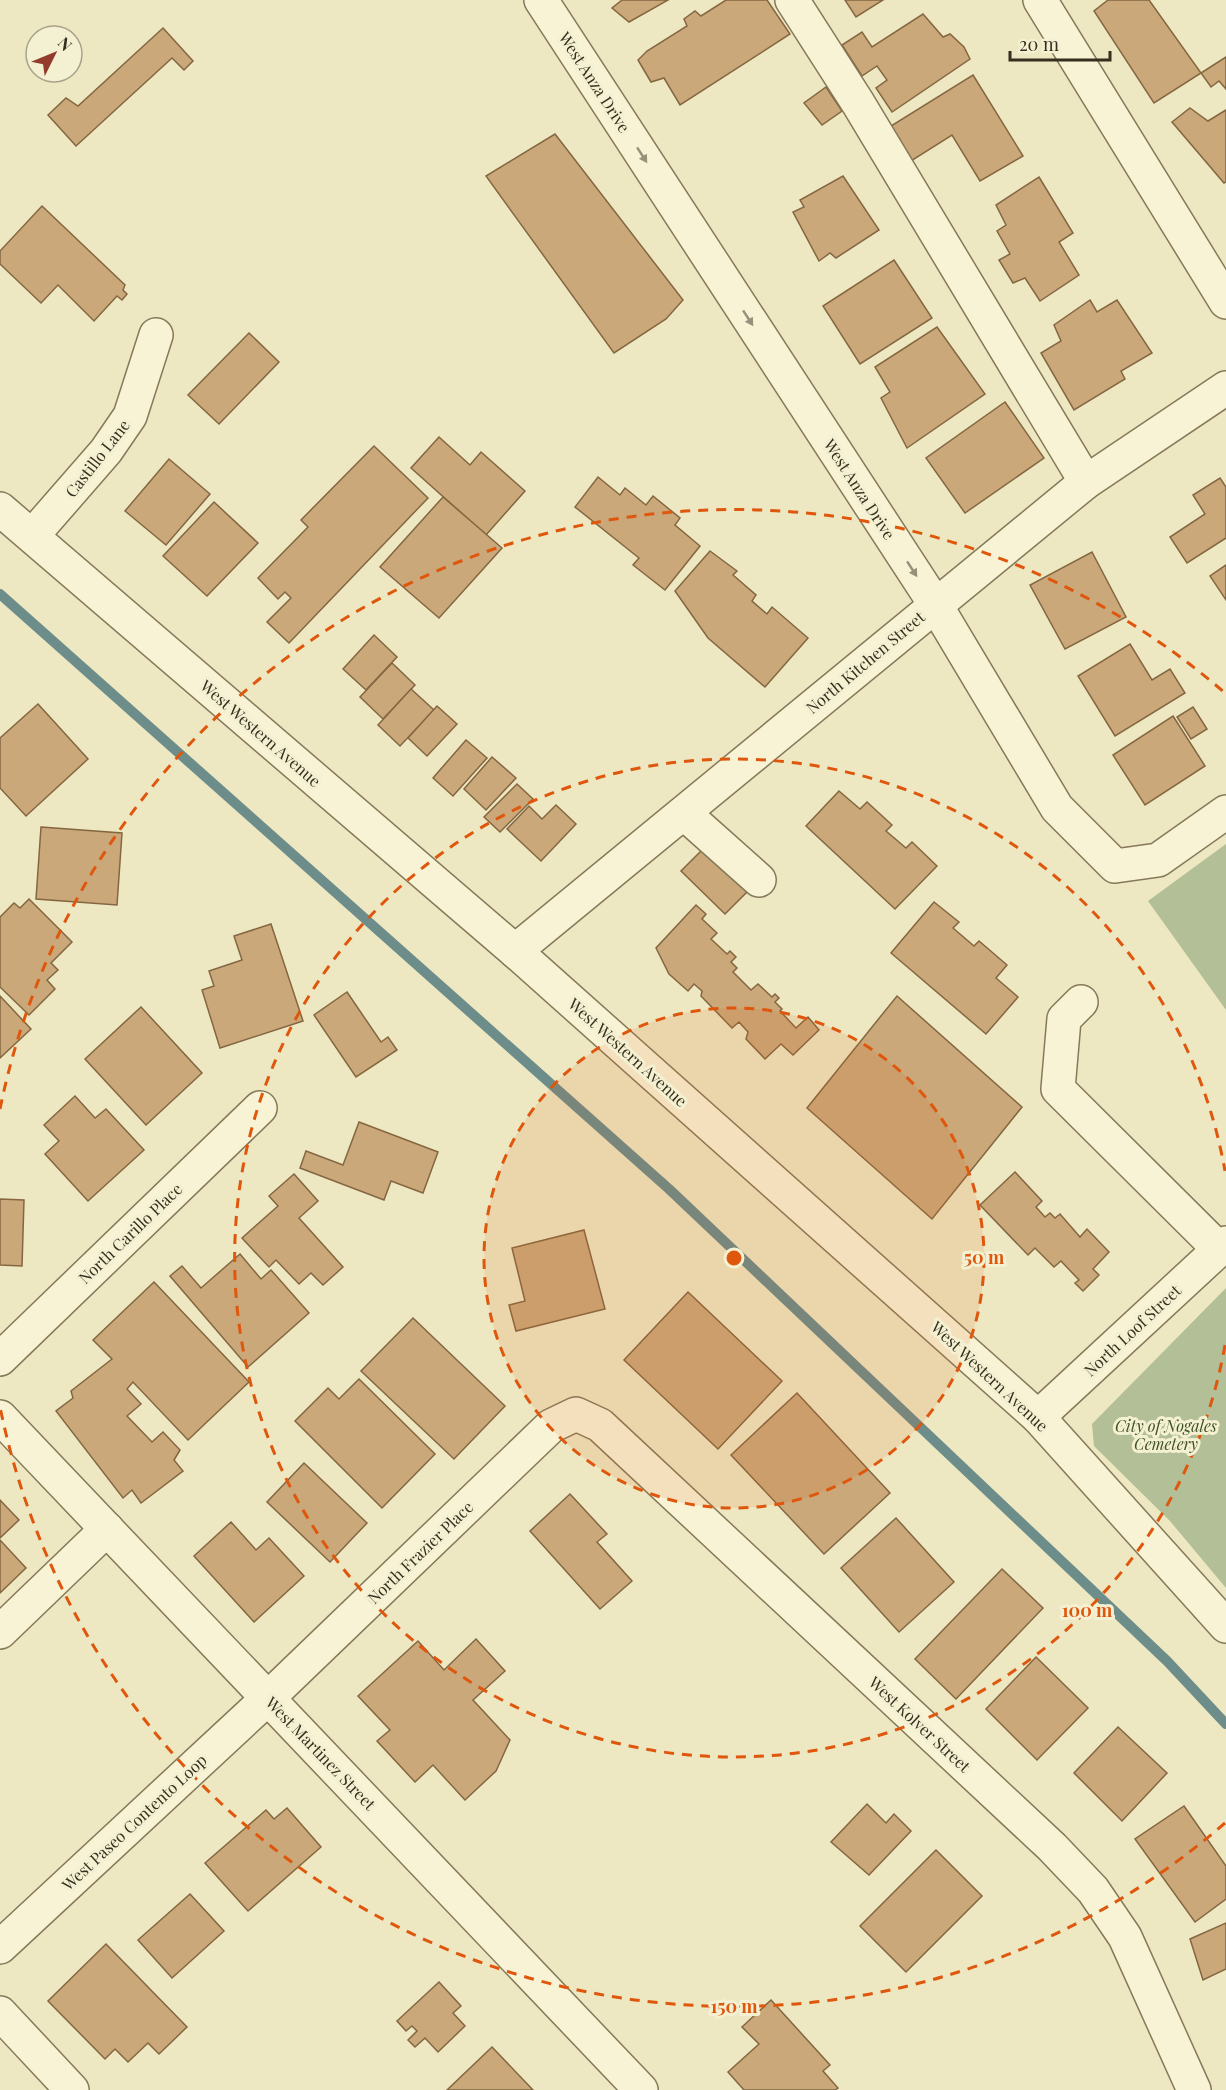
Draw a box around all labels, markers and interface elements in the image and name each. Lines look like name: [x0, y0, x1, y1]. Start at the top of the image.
north arrow: [24, 24, 84, 84]
scale bar: [1010, 24, 1110, 62]
street label: West Anza Drive: [554, 27, 635, 136]
text: N: [54, 32, 77, 55]
text: 20 m: [1019, 32, 1059, 56]
one-way arrow: [636, 146, 648, 162]
one-way arrow: [743, 310, 754, 326]
street label: Castillo Lane: [60, 415, 134, 501]
street label: West Anza Drive: [819, 434, 900, 543]
one-way arrow: [906, 561, 918, 577]
street label: North Kitchen Street: [801, 606, 929, 718]
street label: West Western Avenue: [196, 674, 326, 791]
street label: West Western Avenue: [563, 992, 692, 1111]
street label: North Carillo Place: [74, 1178, 186, 1288]
text: 50 m: [964, 1245, 1005, 1269]
centre of rings: [724, 1248, 744, 1268]
street label: North Loof Street: [1079, 1279, 1185, 1380]
street label: West Western Avenue: [926, 1316, 1053, 1436]
park label: City of Nogales Cemetery: [1115, 1415, 1217, 1454]
street label: North Frazier Place: [363, 1496, 477, 1608]
text: 100 m: [1062, 1598, 1113, 1622]
street label: West Kolver Street: [864, 1671, 975, 1777]
street label: West Martinez Street: [261, 1691, 381, 1814]
street label: West Paseo Contento Loop: [56, 1749, 211, 1895]
text: 150 m: [710, 1994, 758, 2018]

